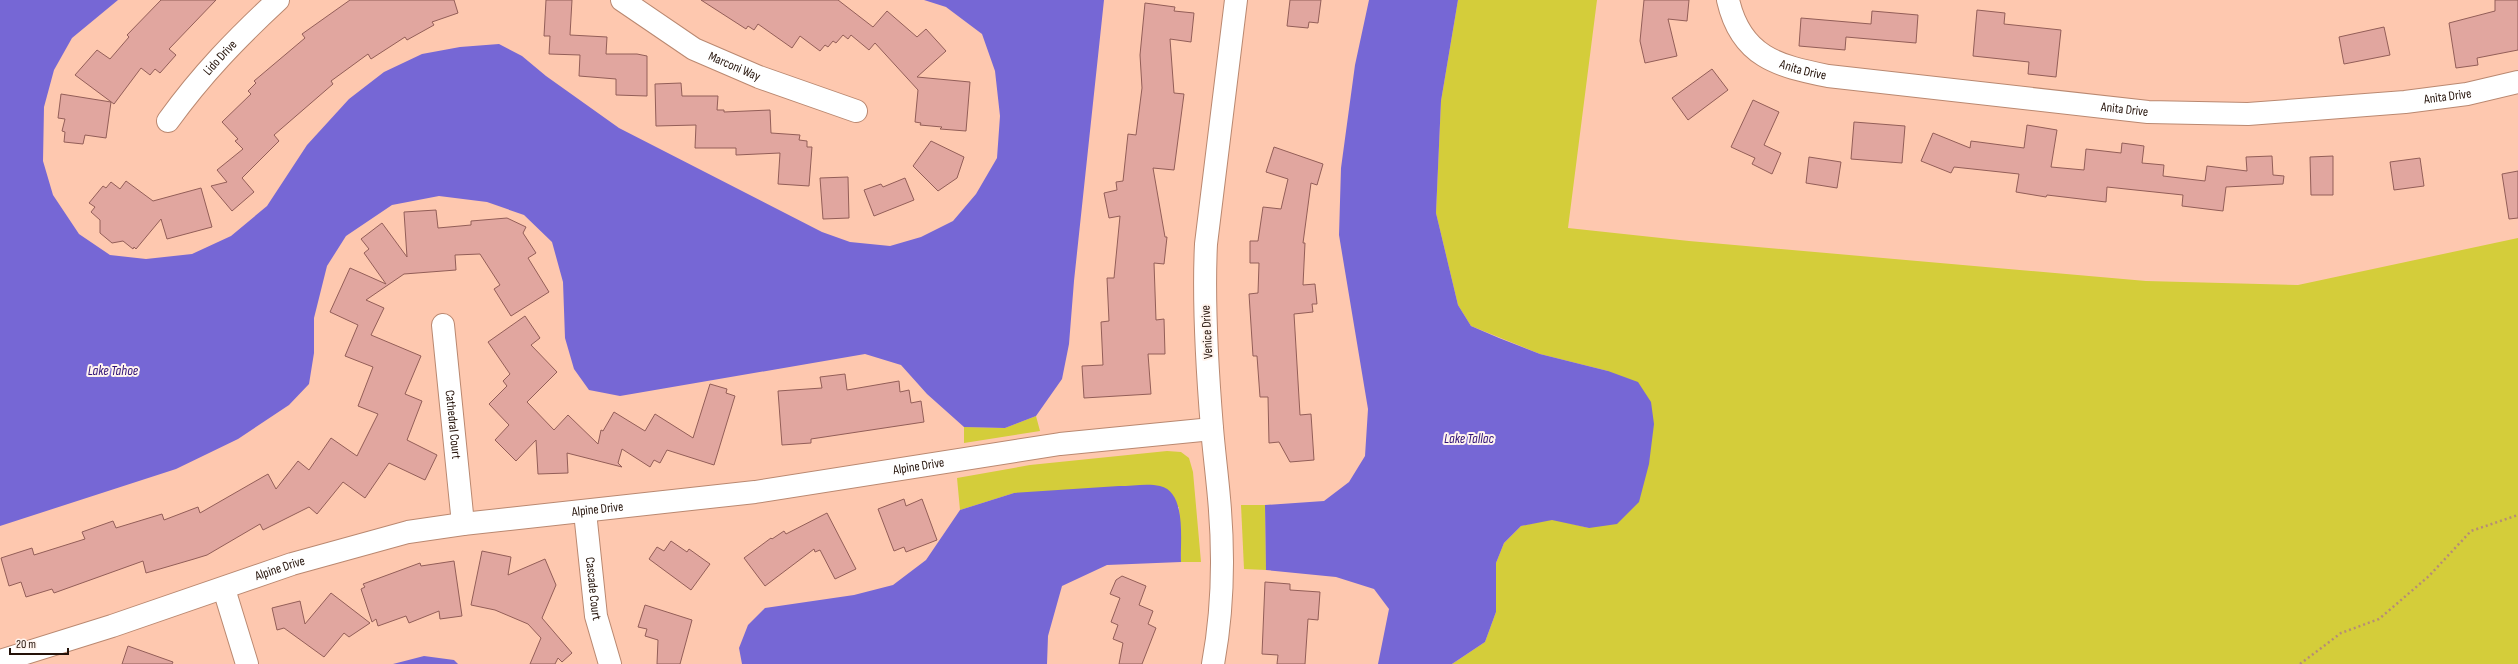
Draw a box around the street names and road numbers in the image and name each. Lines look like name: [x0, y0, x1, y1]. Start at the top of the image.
street label: Lido Drive: [200, 37, 240, 79]
street label: Marconi Way: [706, 48, 763, 85]
street label: Anita Drive: [1776, 56, 1828, 83]
street label: Anita Drive: [2422, 85, 2473, 108]
street label: Anita Drive: [2099, 99, 2149, 120]
street label: Venice Drive: [1198, 305, 1216, 359]
street label: Cathedral Court: [442, 389, 464, 460]
street label: Alpine Drive: [891, 454, 945, 478]
street label: Alpine Drive: [570, 498, 624, 520]
street label: Alpine Drive: [252, 553, 307, 584]
street label: Cascade Court: [582, 556, 605, 622]

